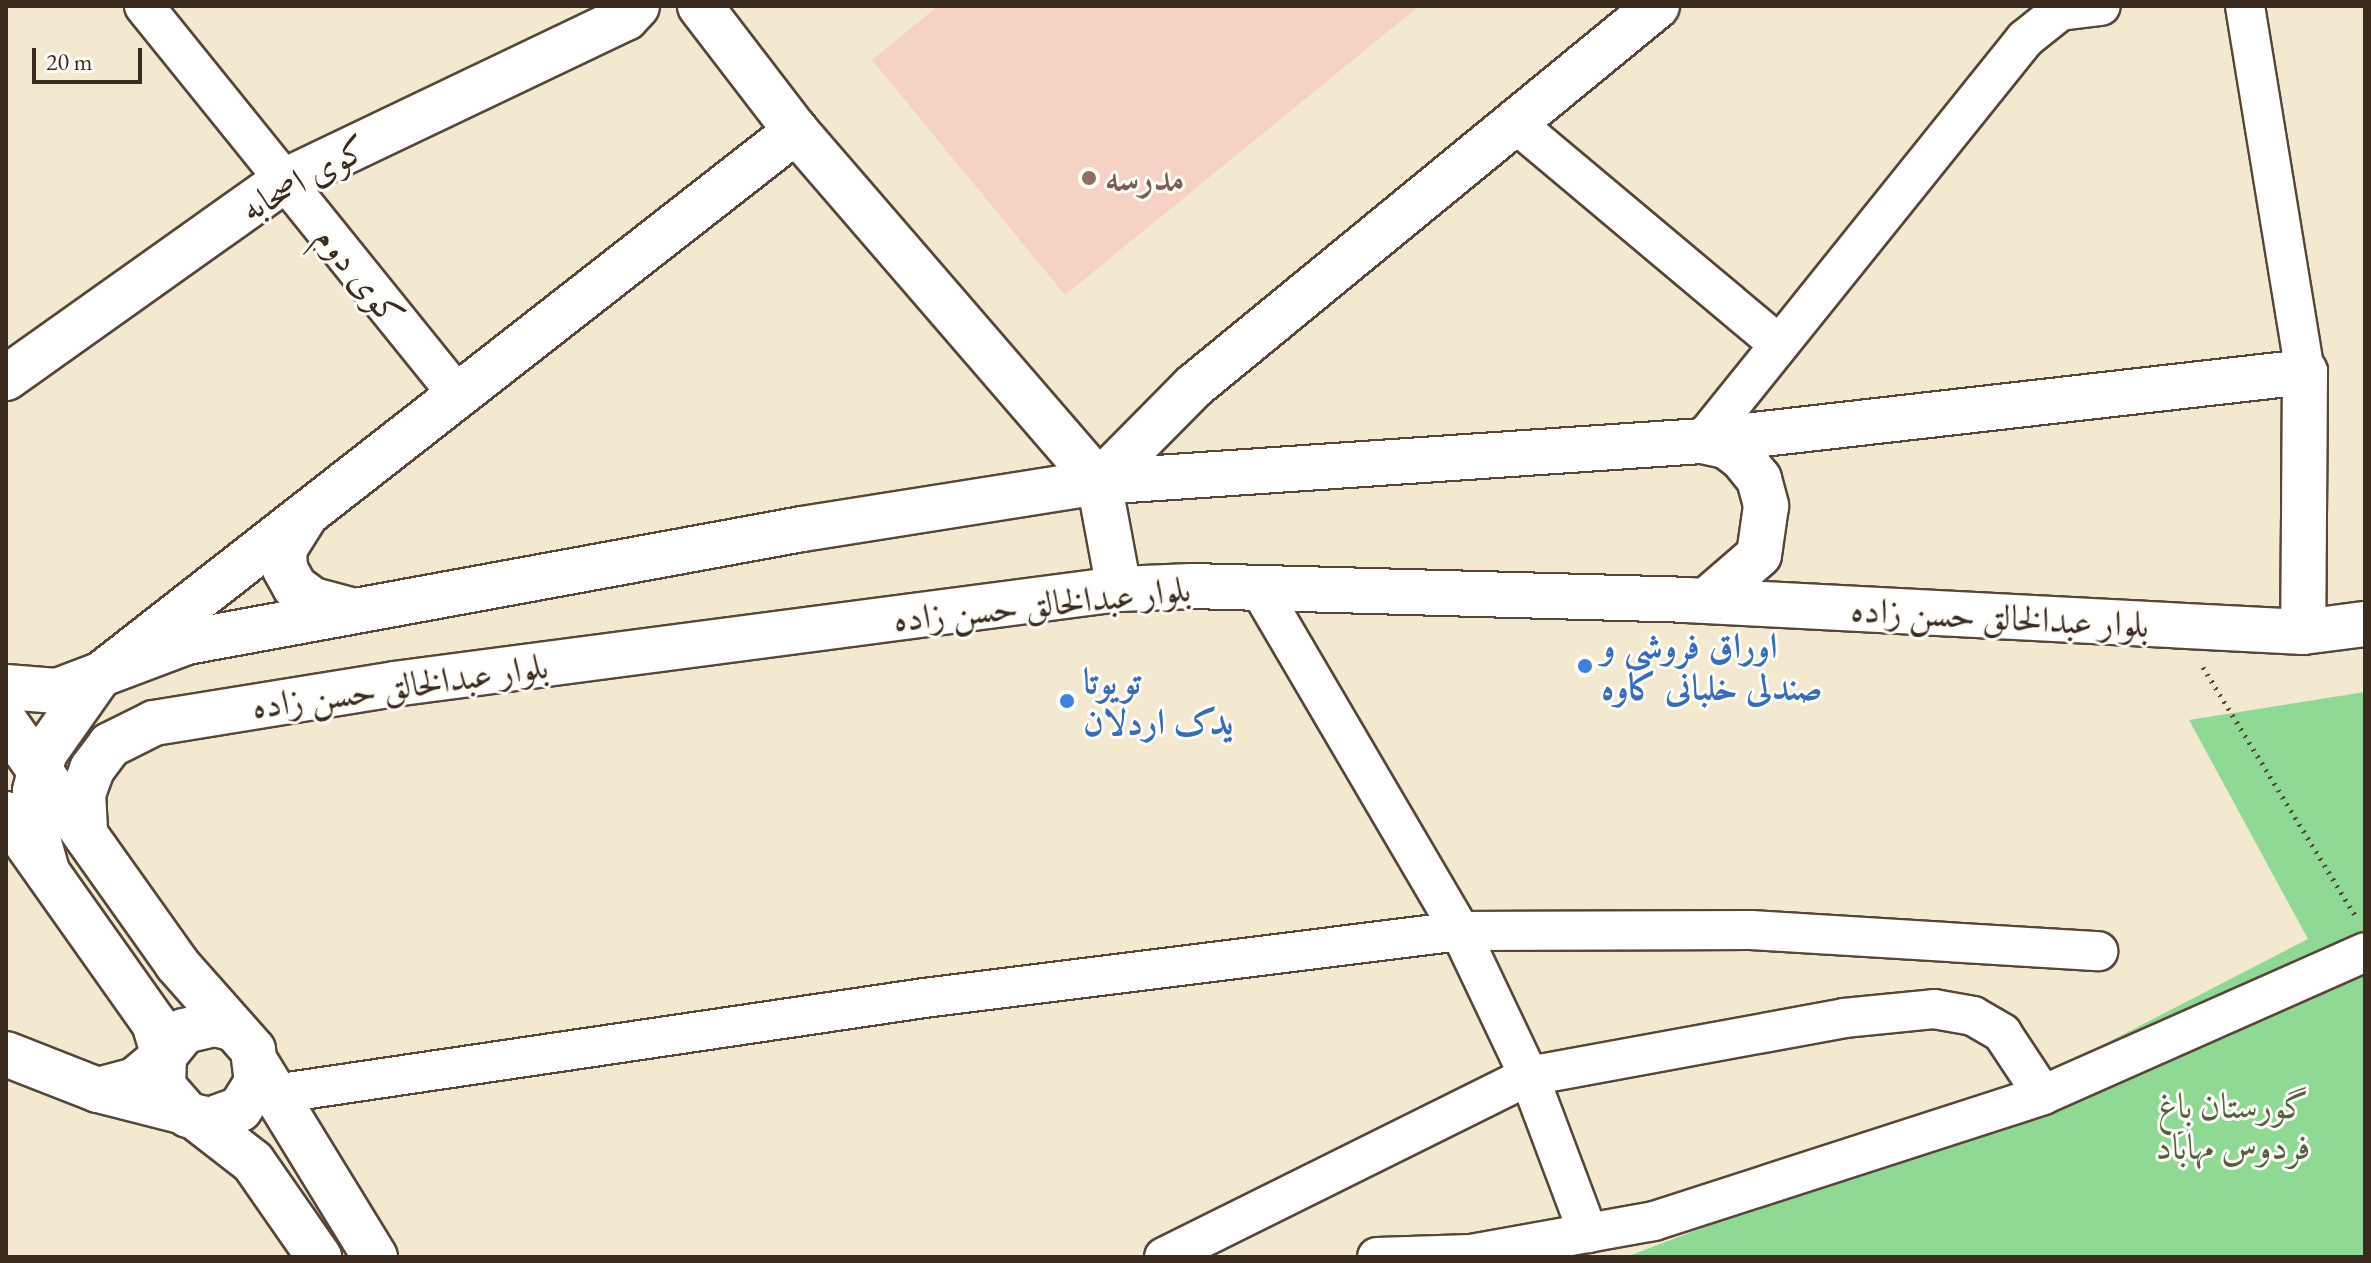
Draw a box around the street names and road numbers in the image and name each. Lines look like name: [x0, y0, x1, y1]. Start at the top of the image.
street label: کوی اصحابه: [233, 126, 375, 230]
street label: کوی دوم: [306, 217, 414, 335]
street label: بلوار عبدالخالق حسن زاده: [891, 567, 1193, 641]
street label: بلوار عبدالخالق حسن زاده: [1850, 588, 2150, 646]
street label: بلوار عبدالخالق حسن زاده: [249, 644, 551, 728]

